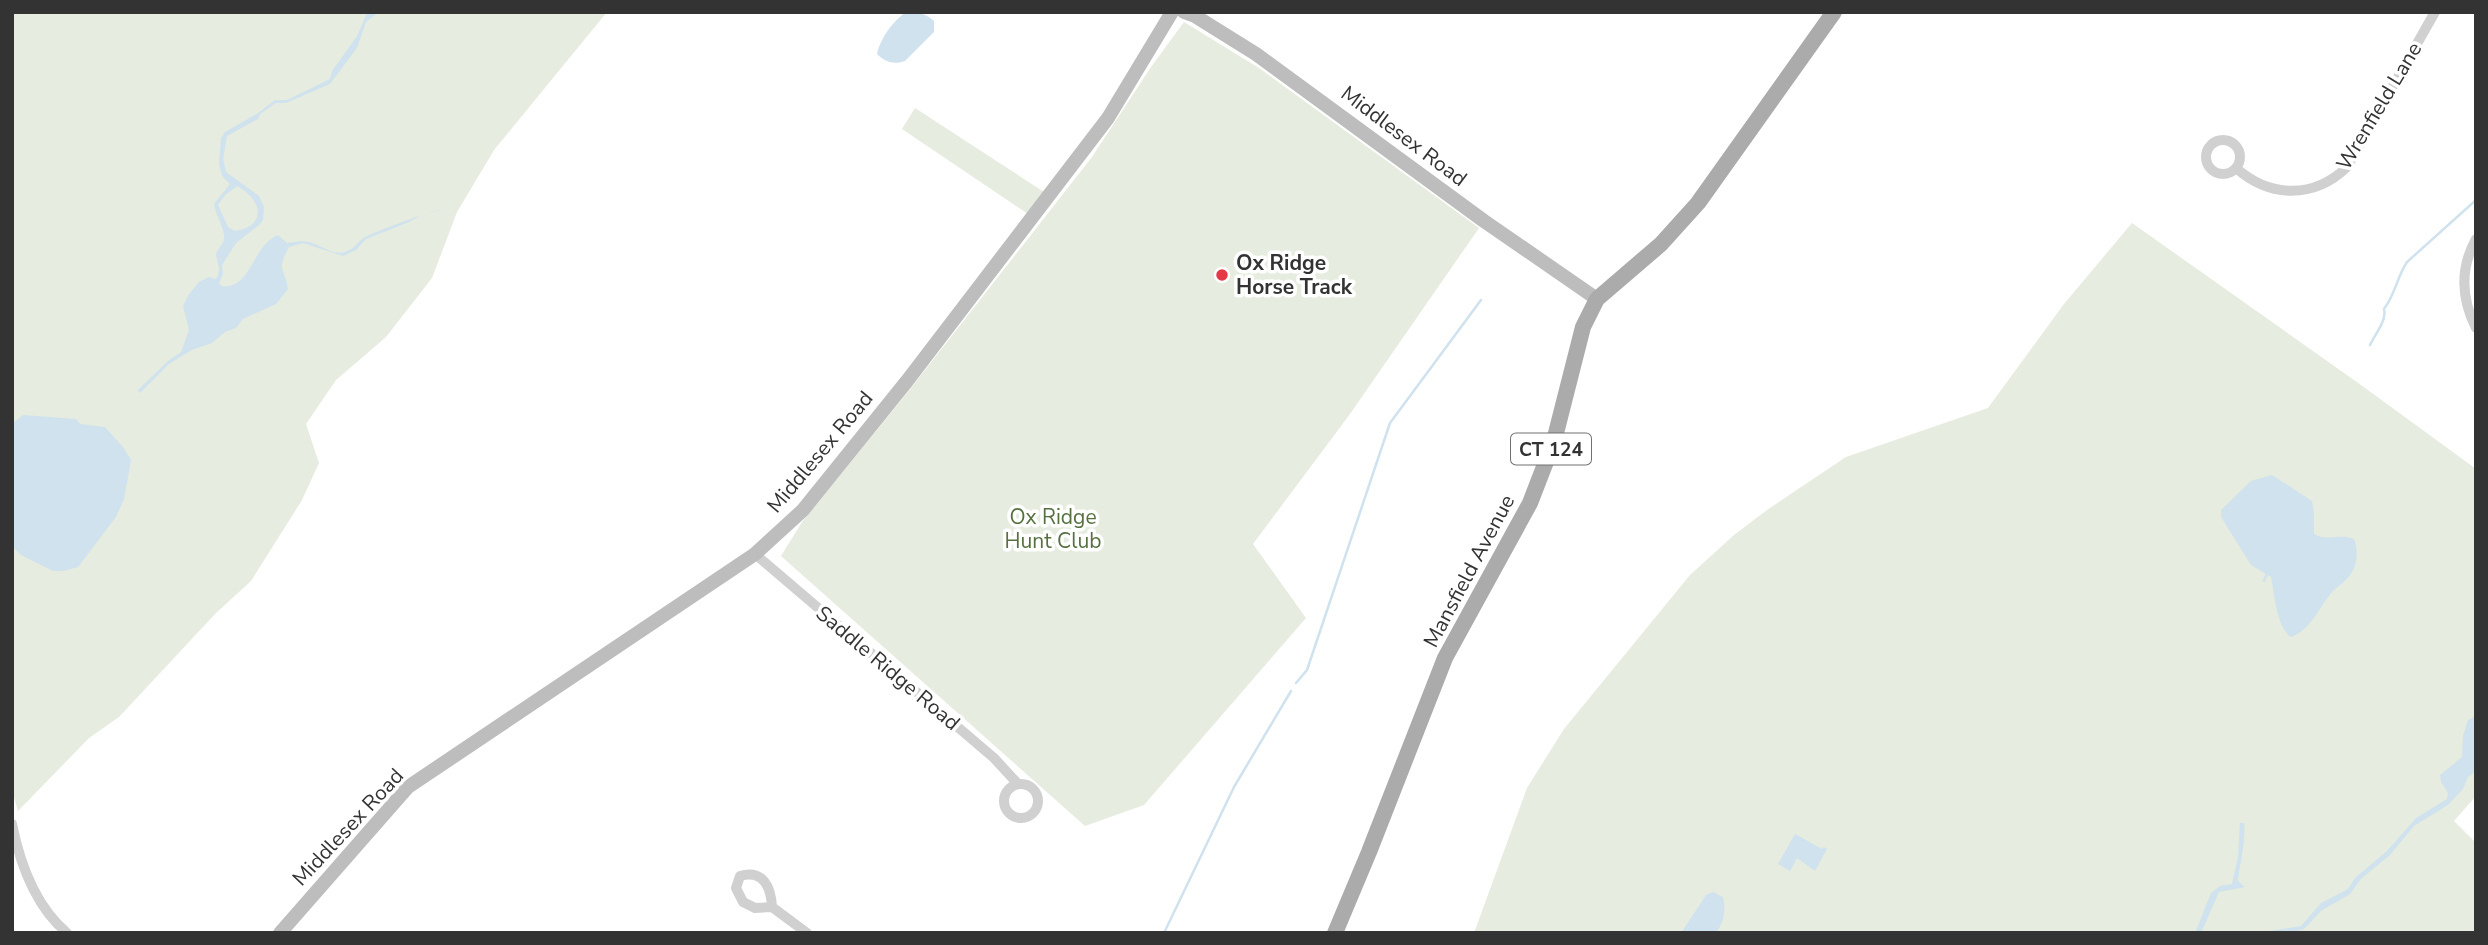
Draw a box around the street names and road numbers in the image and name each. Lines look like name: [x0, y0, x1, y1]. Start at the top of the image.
street label: Wrenfield Lane: [2330, 37, 2428, 175]
street label: Middlesex Road: [1335, 79, 1473, 193]
street label: Middlesex Road: [761, 385, 879, 519]
road number: CT 124: [1511, 433, 1591, 464]
street label: Mansfield Avenue: [1417, 490, 1521, 652]
street label: Saddle Ridge Road: [810, 599, 966, 737]
street label: Middlesex Road: [286, 762, 410, 892]

